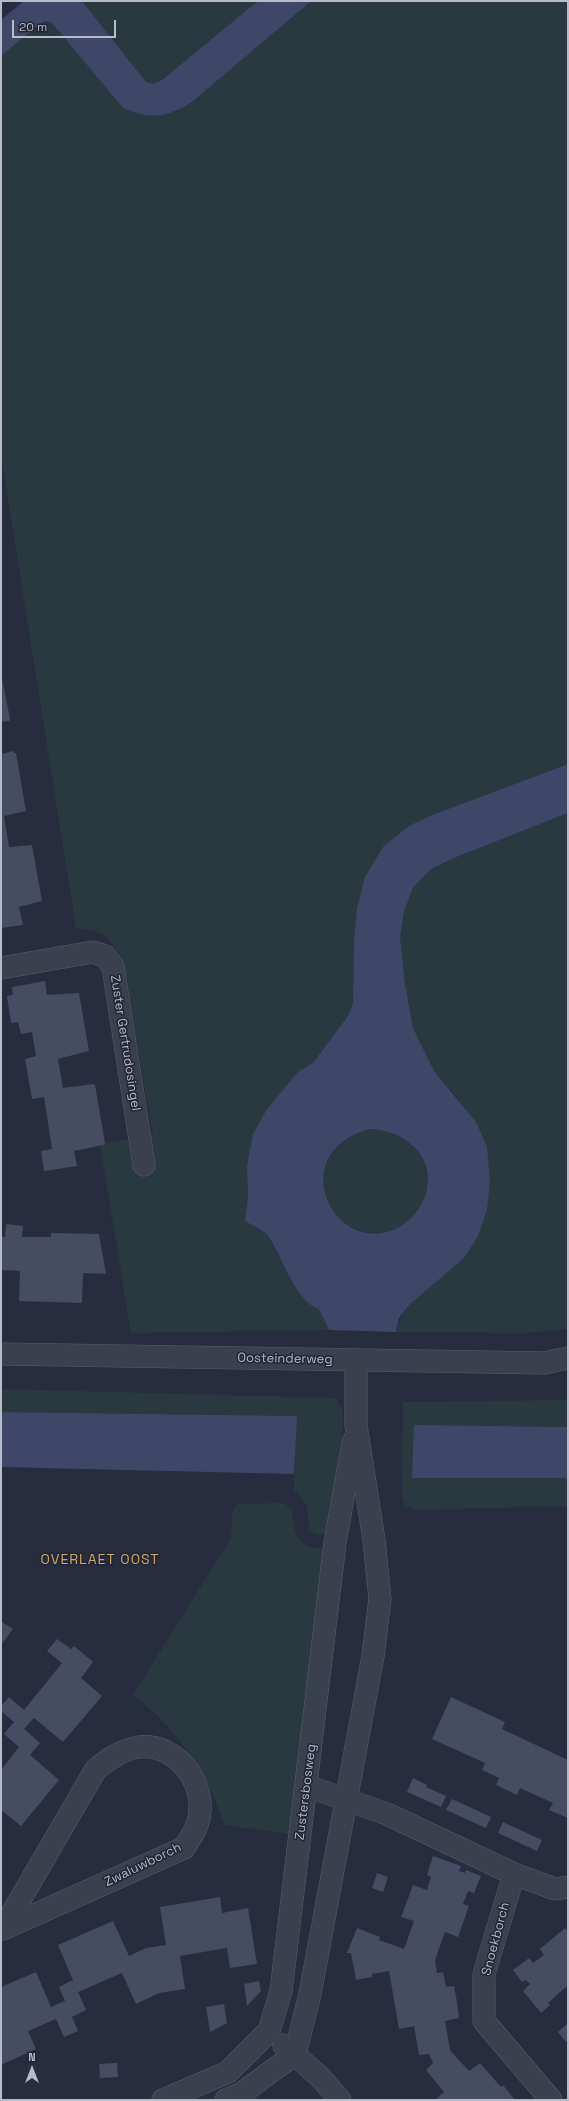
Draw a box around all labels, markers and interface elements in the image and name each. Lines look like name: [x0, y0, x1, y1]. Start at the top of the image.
scale bar: [14, 12, 118, 38]
text: 20 m: [19, 19, 47, 35]
street label: Zuster Gertrudosingel: [107, 974, 143, 1112]
street label: Oosteinderweg: [237, 1350, 333, 1368]
district label: OVERLAET OOST: [41, 1552, 159, 1568]
street label: Zustersbosweg: [292, 1743, 320, 1841]
street label: Zwaluwborch: [102, 1840, 184, 1890]
street label: Snoekborch: [479, 1901, 513, 1977]
north arrow: [12, 2049, 52, 2089]
text: N: [28, 2050, 36, 2064]

